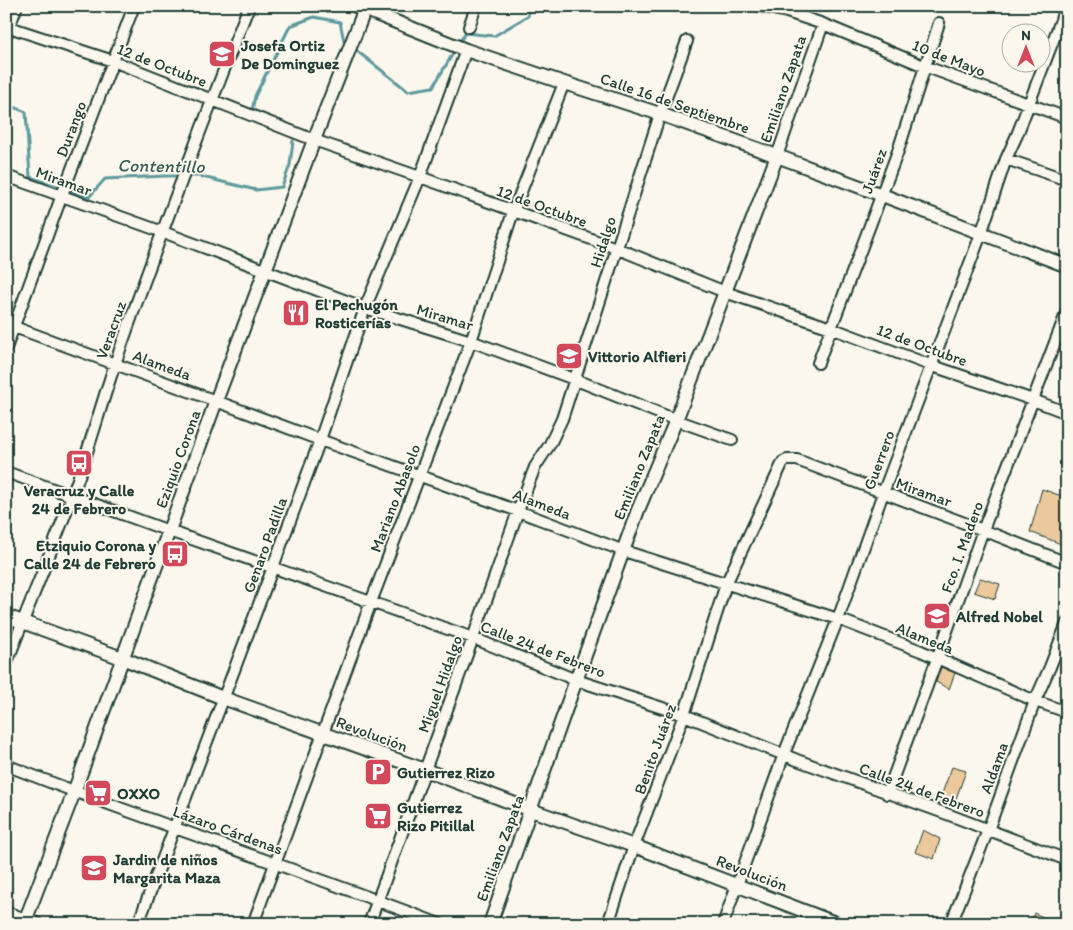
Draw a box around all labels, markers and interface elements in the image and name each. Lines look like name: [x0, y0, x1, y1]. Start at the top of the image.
north arrow: [1000, 22, 1050, 72]
text: N: [1021, 27, 1031, 44]
street label: Emiliano Zapata: [756, 32, 810, 145]
street label: 10 de Mayo: [910, 35, 988, 81]
place label: Josefa Ortiz De Dominguez: [240, 36, 340, 74]
street label: 12 de Octubre: [114, 39, 210, 91]
school or university icon: Josefa Ortiz De Dominguez: [207, 39, 237, 69]
street label: Calle 16 de Septiembre: [598, 69, 752, 137]
street label: Durango: [52, 98, 90, 160]
street label: Juárez: [857, 145, 891, 196]
water label: Contentillo: [117, 154, 206, 178]
street label: Miramar: [33, 162, 95, 200]
street label: 12 de Octubre: [494, 181, 590, 231]
street label: Hidalgo: [586, 214, 620, 270]
place label: El Pechugón Rosticerías: [315, 295, 398, 332]
street label: Veracruz: [92, 298, 130, 362]
restaurant icon: El Pechugón Rosticerías: [281, 298, 311, 328]
street label: Miramar: [414, 299, 476, 335]
street label: 12 de Octubre: [874, 320, 970, 370]
school or university icon: Vittorio Alfieri: [554, 341, 584, 371]
street label: Alameda: [130, 346, 194, 385]
place label: Vittorio Alfieri: [588, 347, 686, 366]
street label: Eziquio Corona: [151, 407, 205, 511]
street label: Emiliano Zapata: [609, 411, 669, 523]
street label: Guerrero: [859, 428, 899, 492]
street label: Mariano Abasolo: [366, 441, 424, 555]
bus stop icon: Veracruz y Calle 24 de Febrero: [64, 448, 94, 478]
street label: Miramar: [893, 473, 955, 511]
place label: Veracruz y Calle 24 de Febrero: [24, 481, 135, 518]
street label: Alameda: [510, 484, 574, 524]
street label: Genaro Padilla: [239, 494, 291, 595]
street label: Fco. I. Madero: [937, 499, 987, 595]
place label: Etziquio Corona y Calle 24 de Febrero: [24, 536, 156, 573]
bus stop icon: Etziquio Corona y Calle 24 de Febrero: [160, 539, 190, 569]
school or university icon: Alfred Nobel: [922, 601, 952, 631]
place label: Alfred Nobel: [955, 607, 1043, 626]
street label: Calle 24 de Febrero: [478, 616, 608, 682]
street label: Alameda: [893, 618, 957, 658]
street label: Miguel Hidalgo: [414, 633, 466, 735]
street label: Benito Juárez: [630, 701, 680, 797]
street label: Revolución: [334, 712, 410, 756]
street label: Aldama: [976, 740, 1012, 796]
parking icon: Gutierrez Rizo: [363, 757, 393, 787]
street label: Calle 24 de Febrero: [857, 758, 987, 822]
place label: Gutierrez Rizo: [397, 763, 495, 782]
supermarket icon: OXXO: [83, 778, 113, 808]
place label: OXXO: [117, 784, 160, 803]
street label: Emiliano Zapata: [472, 791, 528, 904]
place label: Gutierrez Rizo Pitillal: [397, 798, 475, 835]
street label: Lázaro Cárdenas: [170, 801, 286, 859]
supermarket icon: Gutierrez Rizo Pitillal: [363, 801, 393, 831]
place label: Jardin de niños Margarita Maza: [112, 850, 221, 888]
street label: Revolución: [714, 851, 790, 895]
school or university icon: Jardin de niños Margarita Maza: [79, 853, 109, 883]

